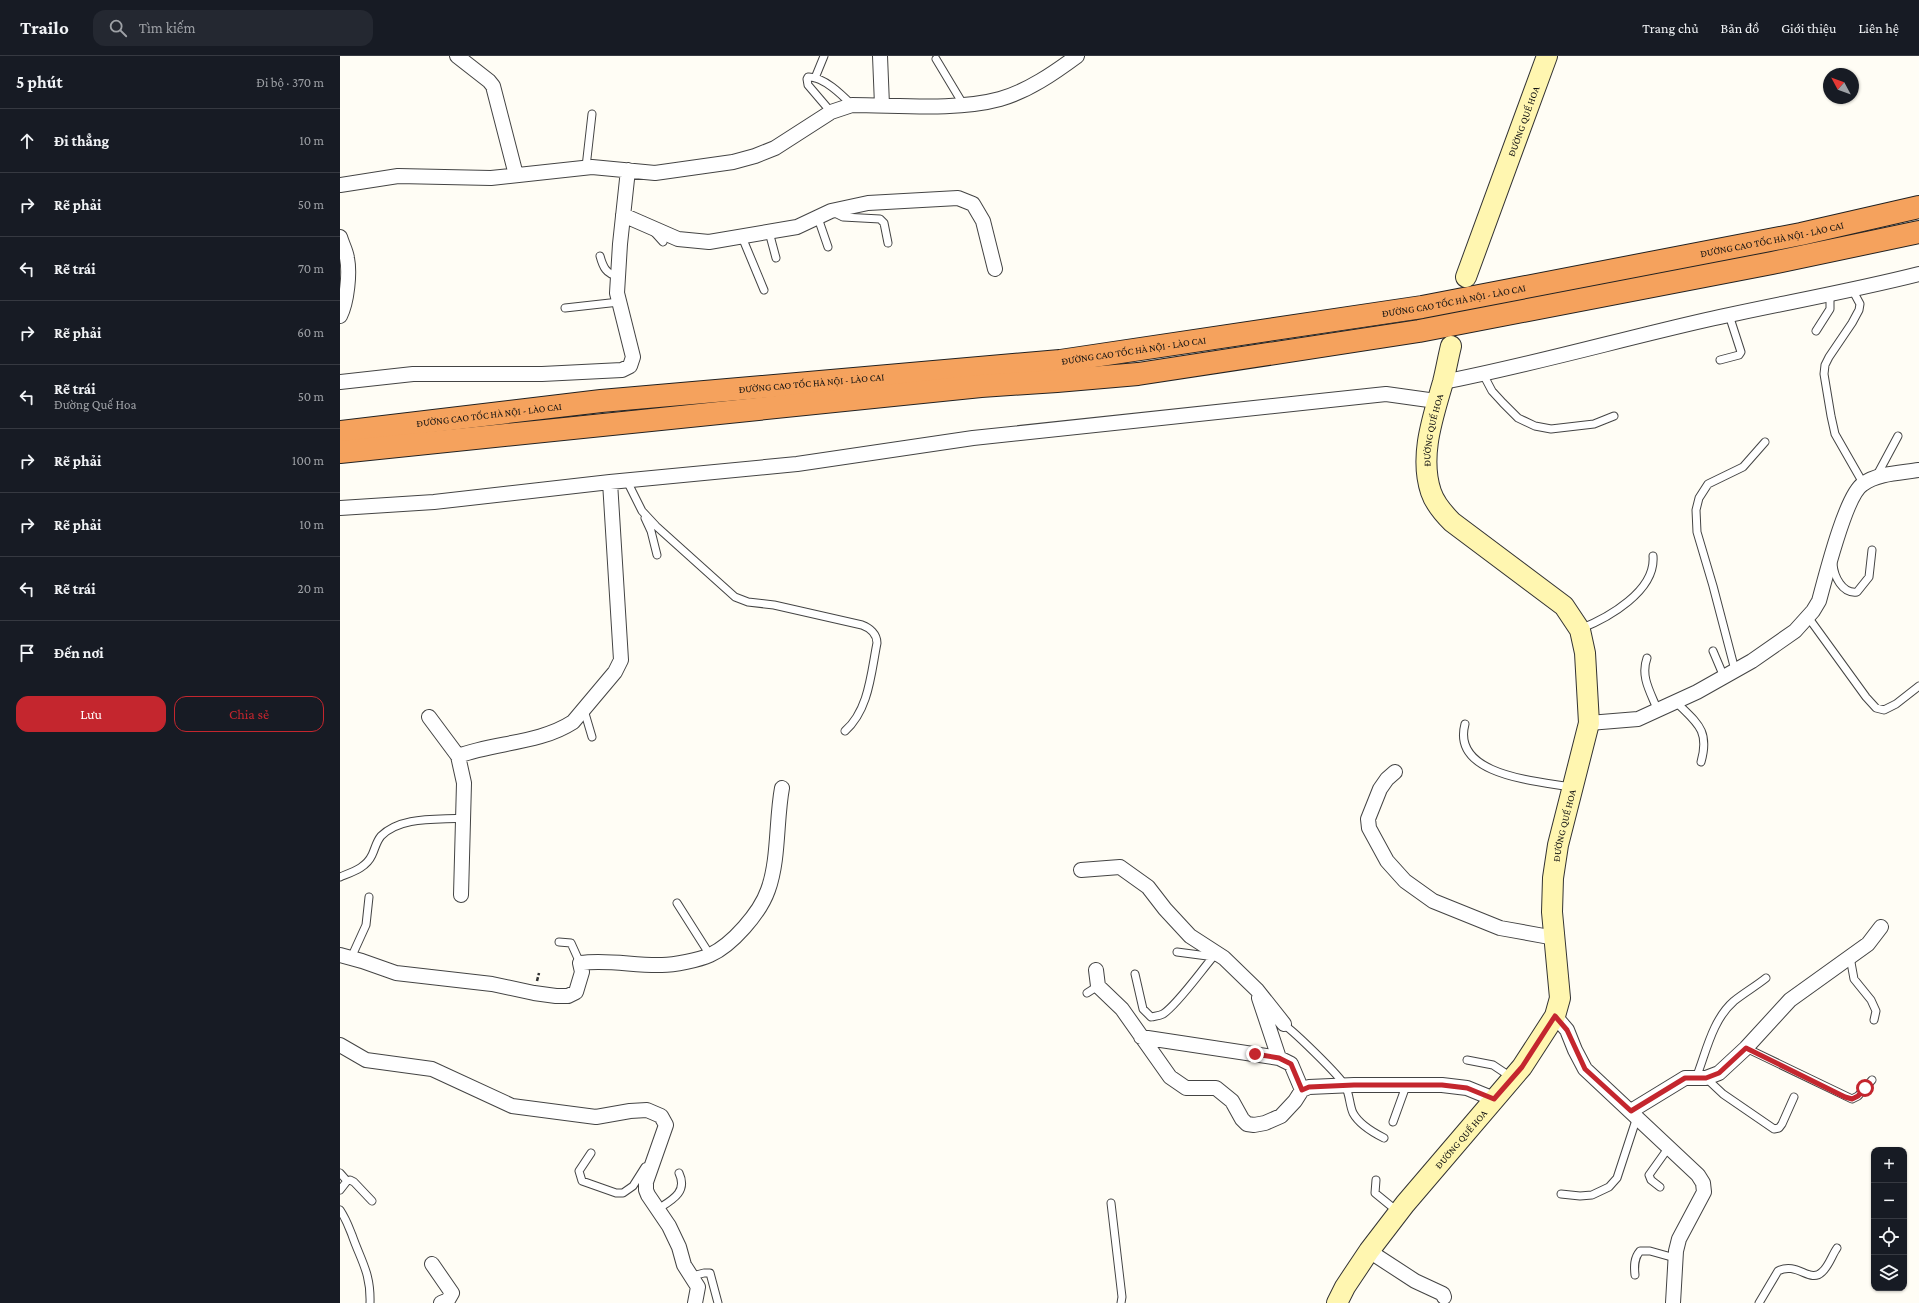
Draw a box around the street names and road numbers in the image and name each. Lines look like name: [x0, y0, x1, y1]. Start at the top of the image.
street label: ĐƯỜNG QUẾ HOA: [1505, 84, 1541, 158]
street label: ĐƯỜNG CAO TỐC HÀ NỘI - LÀO CAI: [1699, 219, 1845, 259]
street label: ĐƯỜNG CAO TỐC HÀ NỘI - LÀO CAI: [1381, 282, 1527, 318]
street label: ĐƯỜNG CAO TỐC HÀ NỘI - LÀO CAI: [1061, 334, 1207, 366]
street label: ĐƯỜNG CAO TỐC HÀ NỘI - LÀO CAI: [738, 371, 885, 394]
street label: ĐƯỜNG QUẾ HOA: [1421, 392, 1445, 467]
street label: ĐƯỜNG CAO TỐC HÀ NỘI - LÀO CAI: [416, 400, 562, 428]
street label: ĐƯỜNG QUẾ HOA: [1550, 788, 1578, 862]
street label: ĐƯỜNG QUẾ HOA: [1432, 1107, 1489, 1171]

